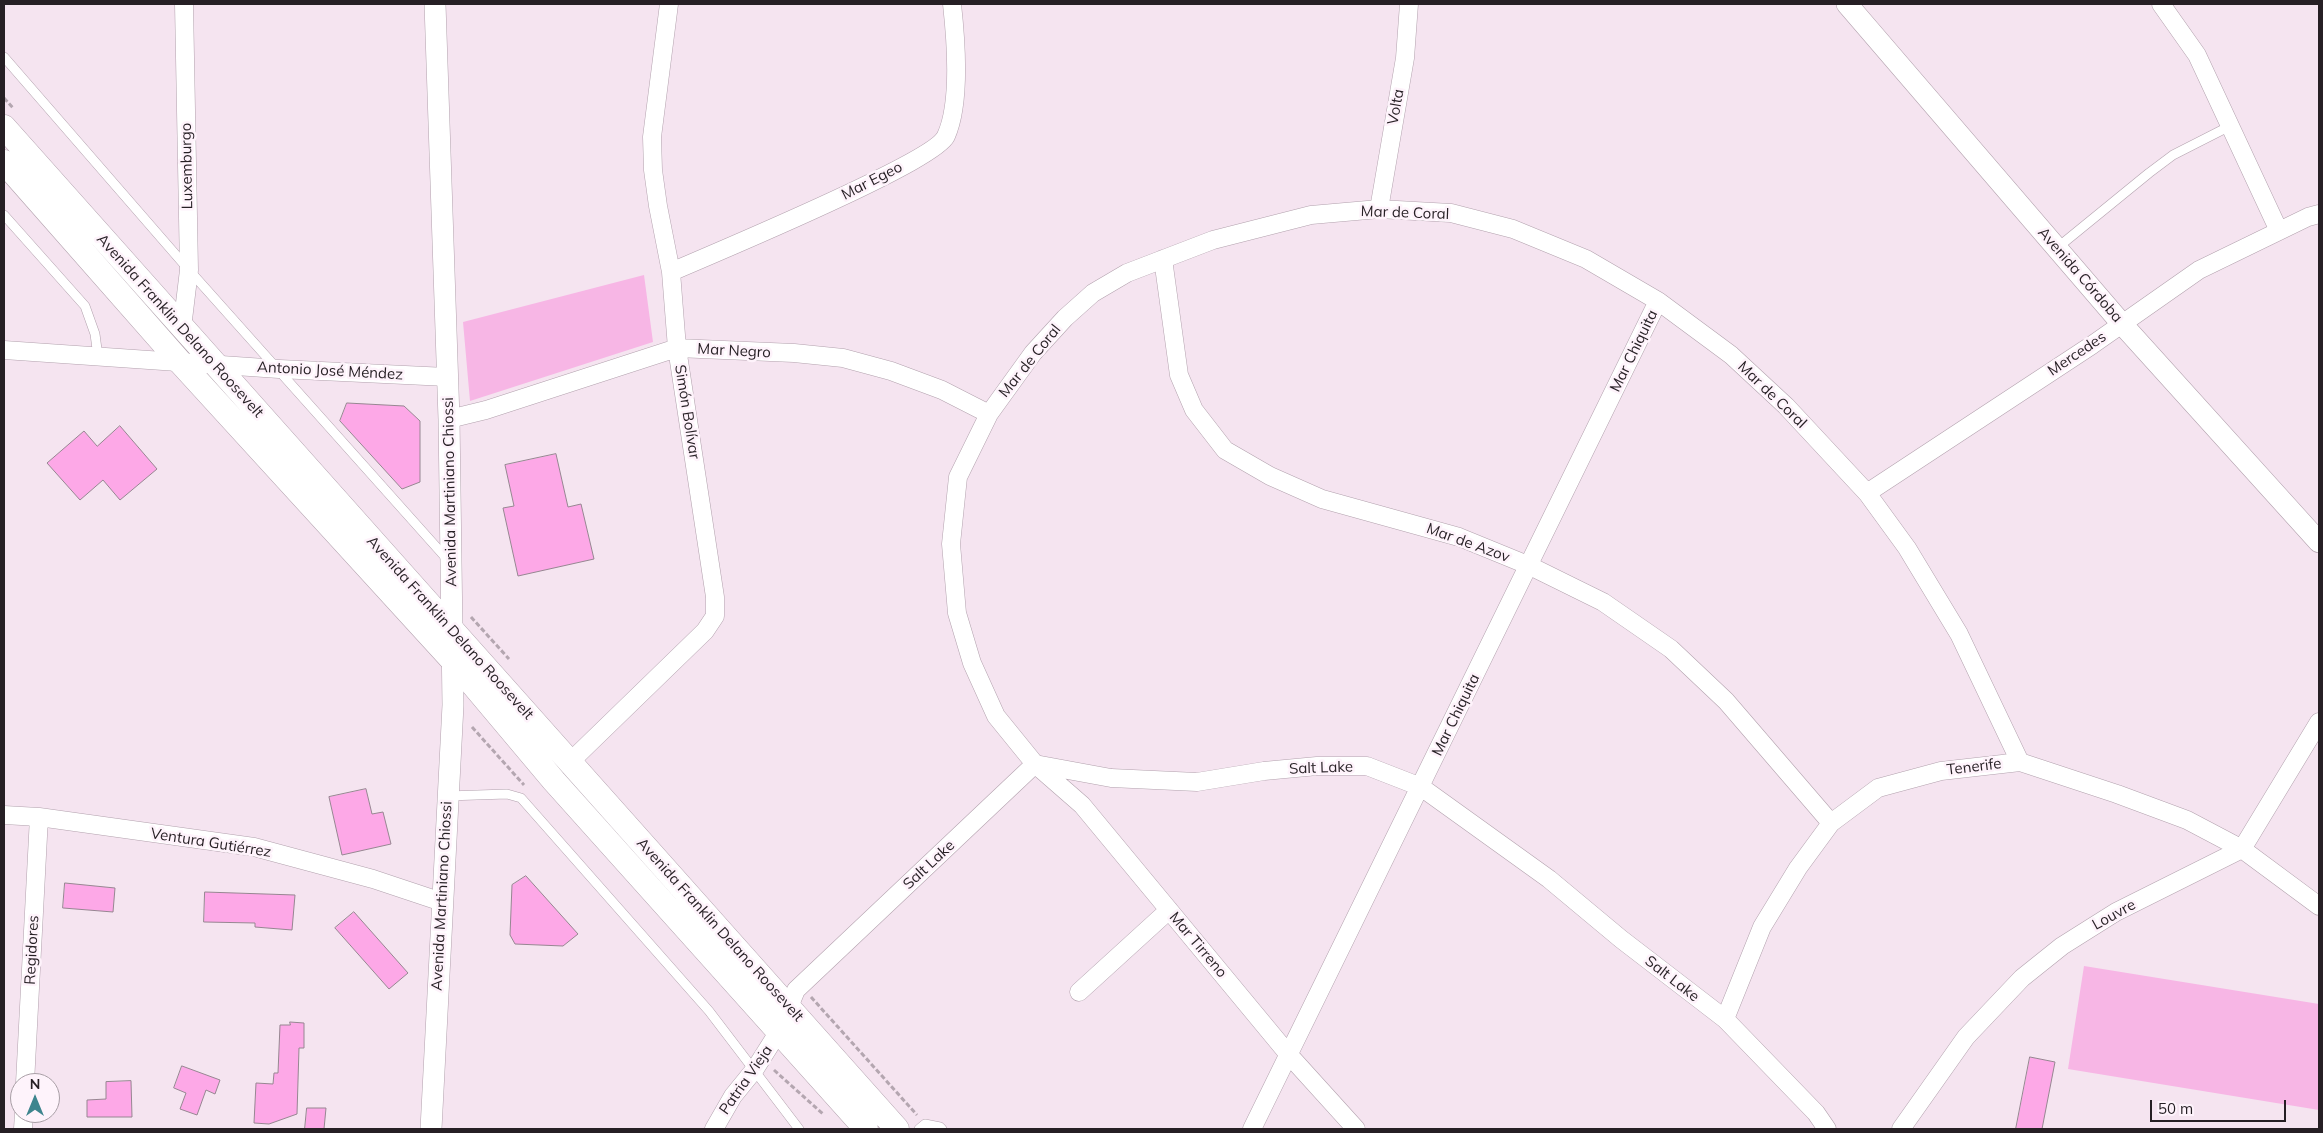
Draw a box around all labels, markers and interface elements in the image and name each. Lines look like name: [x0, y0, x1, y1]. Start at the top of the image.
street label: Volta: [1384, 88, 1408, 126]
street label: Luxemburgo: [177, 123, 197, 209]
street label: Mar Egeo: [839, 158, 905, 204]
street label: Mar de Coral: [1360, 202, 1450, 224]
street label: Avenida Córdoba: [2034, 224, 2126, 326]
street label: Avenida Franklin Delano Roosevelt: [93, 230, 267, 422]
street label: Mar Chiquita: [1606, 307, 1662, 395]
street label: Mar de Coral: [995, 321, 1065, 401]
street label: Mercedes: [2044, 328, 2110, 380]
street label: Mar Negro: [697, 340, 771, 362]
street label: Antonio José Méndez: [257, 358, 403, 384]
street label: Mar de Coral: [1734, 358, 1810, 432]
street label: Simón Bolívar: [671, 363, 703, 461]
street label: Avenida Martiniano Chiossi: [439, 397, 461, 587]
street label: Mar de Azov: [1424, 520, 1512, 566]
street label: Avenida Franklin Delano Roosevelt: [363, 532, 537, 724]
street label: Mar Chiquita: [1428, 671, 1484, 759]
street label: Tenerife: [1946, 755, 2002, 779]
street label: Salt Lake: [1289, 758, 1353, 778]
street label: Avenida Martiniano Chiossi: [428, 801, 456, 991]
street label: Ventura Gutiérrez: [149, 825, 273, 861]
street label: Avenida Franklin Delano Roosevelt: [633, 834, 807, 1026]
street label: Salt Lake: [899, 837, 959, 893]
street label: Louvre: [2089, 896, 2139, 934]
street label: Mar Tirreno: [1165, 909, 1231, 981]
street label: Regidores: [21, 915, 43, 985]
street label: Salt Lake: [1641, 952, 1703, 1006]
street label: Patria Vieja: [716, 1042, 776, 1118]
north arrow: [10, 1073, 60, 1123]
text: N: [30, 1075, 40, 1093]
scale bar: [2153, 1090, 2289, 1122]
text: 50 m: [2158, 1099, 2193, 1118]

